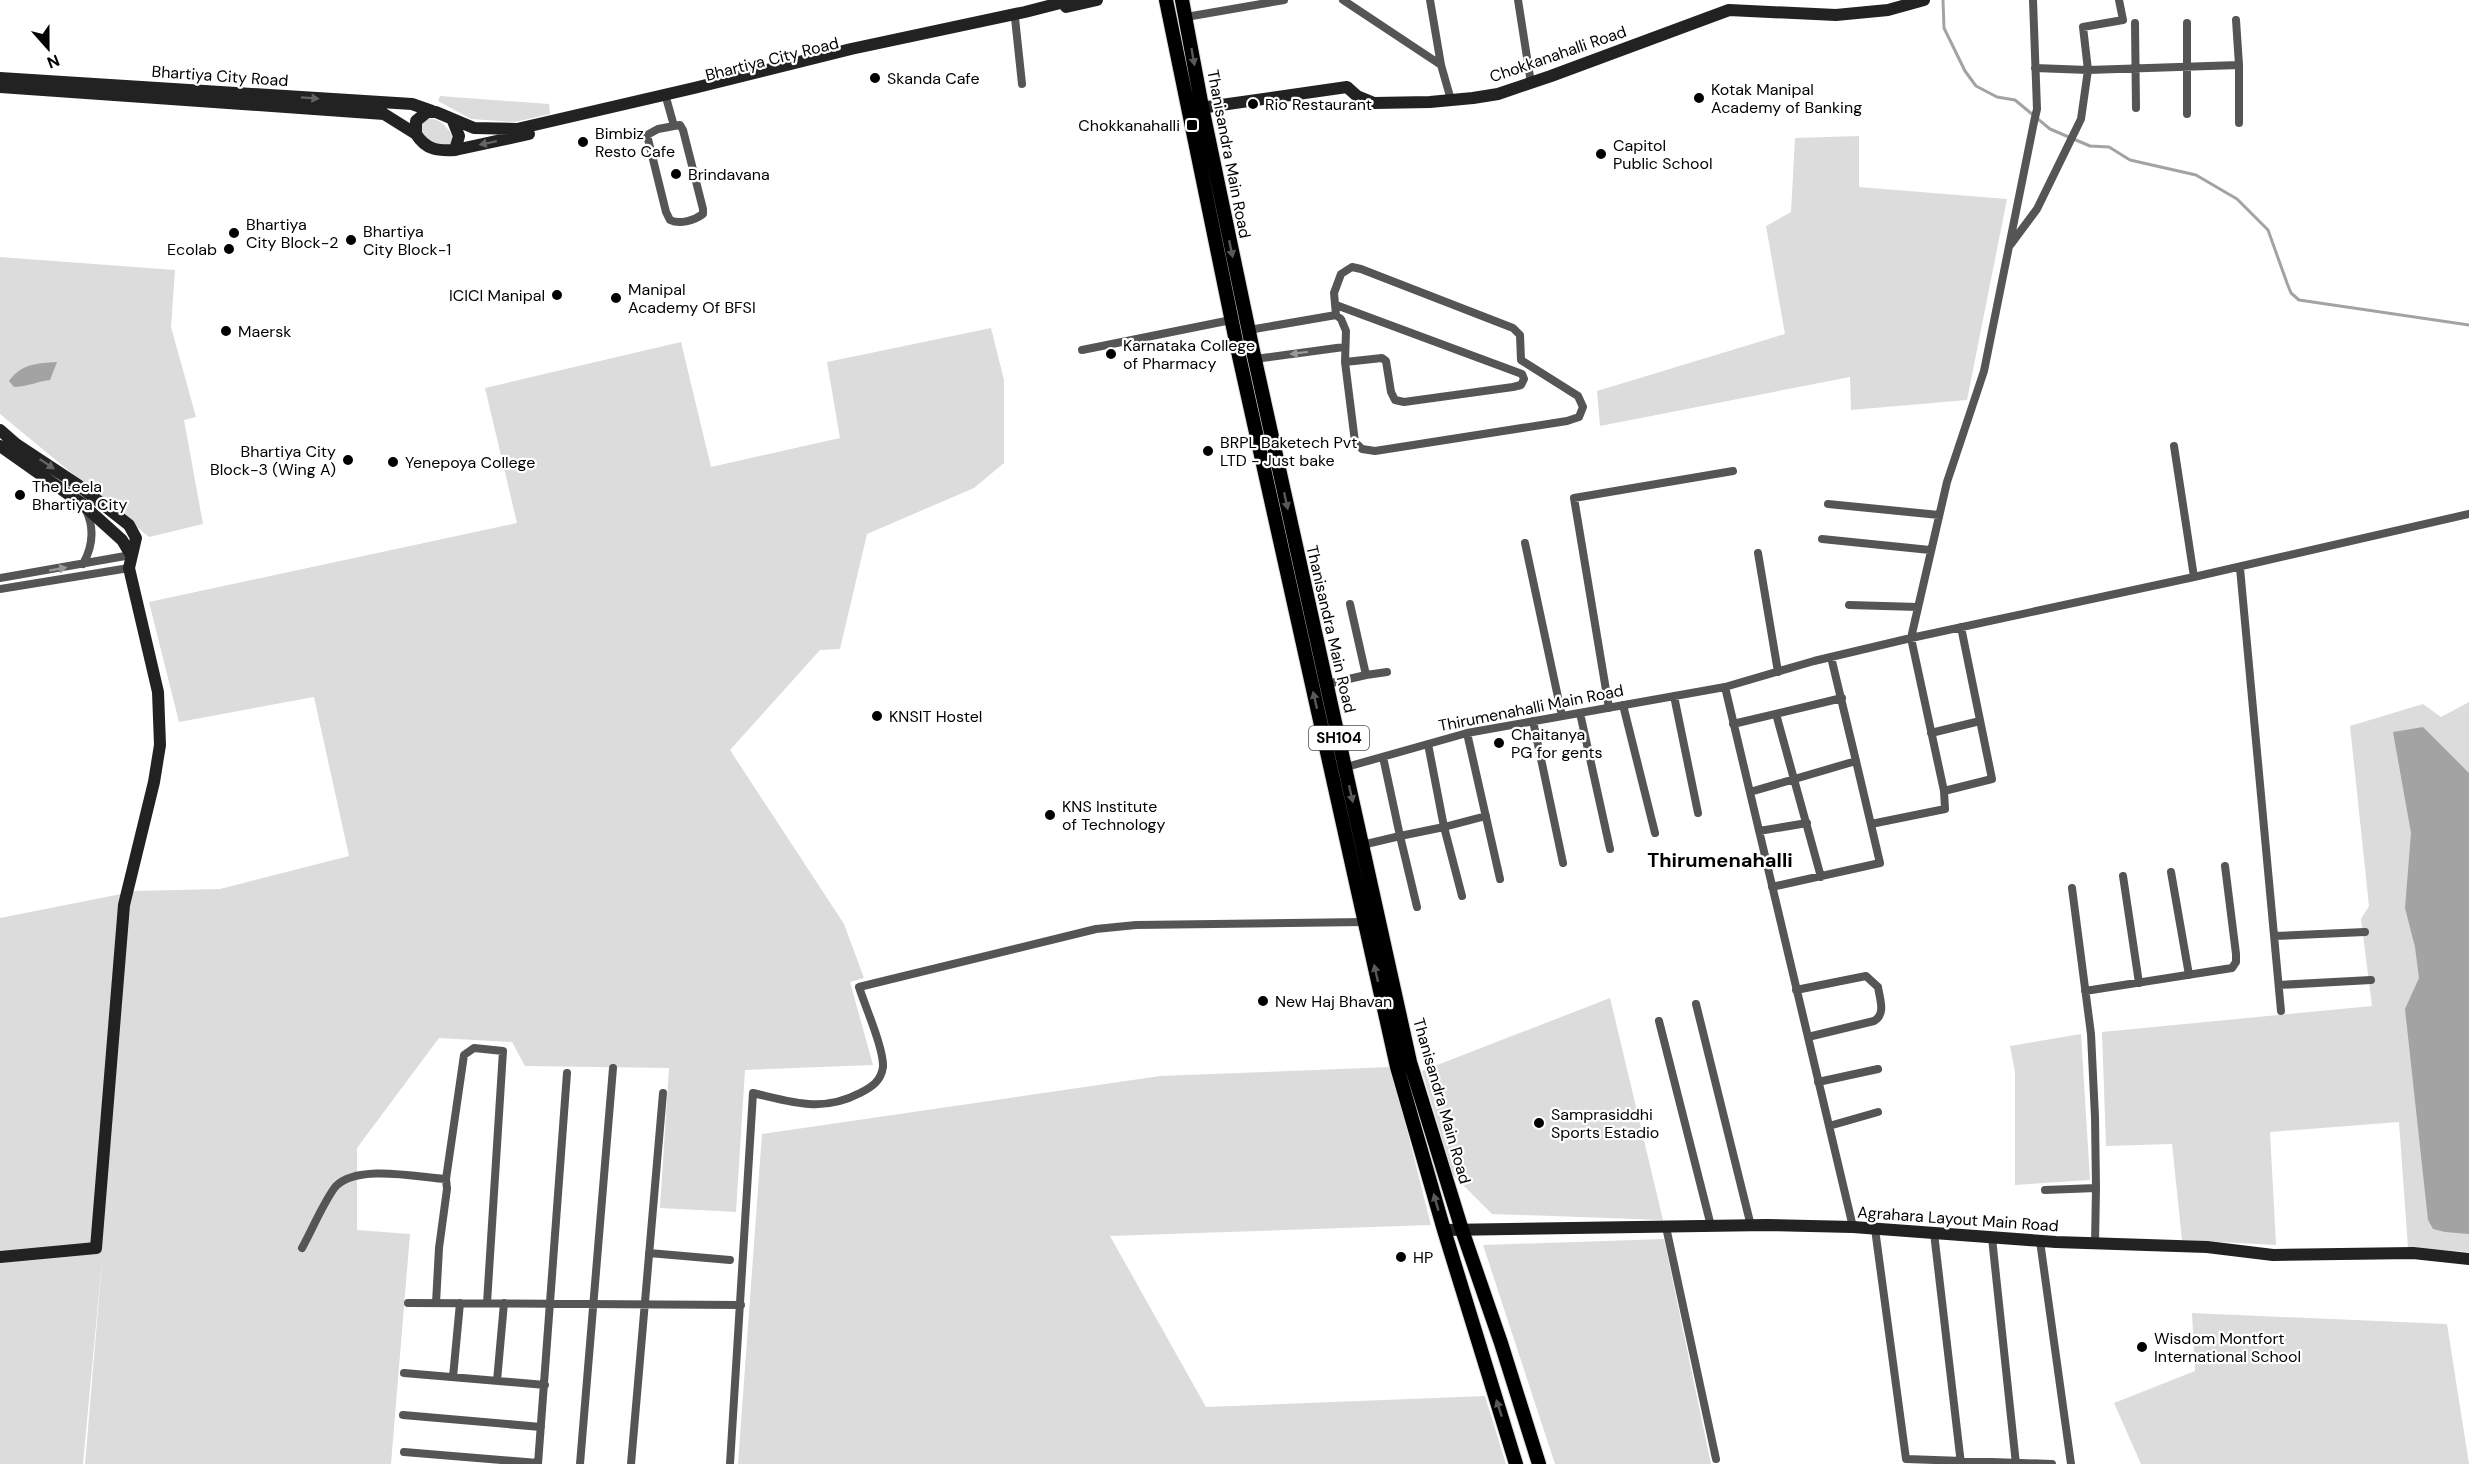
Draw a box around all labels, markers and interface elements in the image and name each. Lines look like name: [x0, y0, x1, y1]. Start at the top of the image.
north arrow: [18, 18, 78, 78]
street label: Chokkanahalli Road: [1487, 21, 1629, 87]
street label: Bhartiya City Road: [703, 32, 841, 86]
one-way arrow: [1189, 48, 1198, 67]
text: N: [44, 50, 62, 73]
street label: Bhartiya City Road: [151, 61, 289, 91]
place label: Skanda Cafe: [887, 68, 980, 89]
street label: Thanisandra Main Road: [1202, 68, 1256, 240]
marker: Skanda Cafe: [868, 71, 882, 85]
place label: Kotak Manipal Academy of Banking: [1711, 79, 1862, 118]
marker: Kotak Manipal Academy of Banking: [1692, 91, 1706, 105]
one-way arrow: [300, 93, 319, 103]
place label: Rio Restaurant: [1265, 94, 1372, 115]
marker: Rio Restaurant: [1246, 97, 1260, 111]
place label: Chokkanahalli: [1078, 115, 1180, 136]
marker: Chokkanahalli: [1185, 118, 1199, 132]
place label: Bimbiz Resto Cafe: [595, 123, 675, 162]
marker: Bimbiz Resto Cafe: [576, 135, 590, 149]
place label: Capitol Public School: [1613, 135, 1712, 174]
one-way arrow: [478, 139, 497, 148]
marker: Capitol Public School: [1594, 147, 1608, 161]
place label: Brindavana: [688, 164, 770, 185]
marker: Brindavana: [669, 167, 683, 181]
place label: Bhartiya City Block-2: [246, 214, 339, 253]
place label: Bhartiya City Block-1: [363, 221, 451, 260]
marker: Bhartiya City Block-2: [227, 226, 241, 240]
marker: Bhartiya City Block-1: [344, 233, 358, 247]
place label: Ecolab: [167, 239, 217, 260]
one-way arrow: [1227, 239, 1237, 258]
marker: Ecolab: [222, 242, 236, 256]
place label: Manipal Academy Of BFSI: [628, 279, 756, 318]
place label: ICICI Manipal: [449, 285, 545, 306]
marker: ICICI Manipal: [550, 288, 564, 302]
marker: Manipal Academy Of BFSI: [609, 291, 623, 305]
place label: Maersk: [238, 321, 291, 342]
marker: Maersk: [219, 324, 233, 338]
place label: Karnataka College of Pharmacy: [1123, 335, 1255, 374]
marker: Karnataka College of Pharmacy: [1104, 347, 1118, 361]
one-way arrow: [1290, 349, 1309, 358]
place label: BRPL Baketech Pvt LTD - Just bake: [1220, 432, 1358, 471]
place label: Bhartiya City Block-3 (Wing A): [210, 441, 336, 480]
marker: BRPL Baketech Pvt LTD - Just bake: [1201, 444, 1215, 458]
place label: Yenepoya College: [405, 452, 535, 473]
marker: Bhartiya City Block-3 (Wing A): [341, 453, 355, 467]
marker: Yenepoya College: [386, 455, 400, 469]
one-way arrow: [39, 458, 55, 469]
place label: The Leela Bhartiya City: [32, 476, 128, 515]
marker: The Leela Bhartiya City: [13, 488, 27, 502]
one-way arrow: [1282, 492, 1291, 511]
street label: Thanisandra Main Road: [1301, 543, 1361, 715]
one-way arrow: [48, 564, 67, 573]
street label: Thirumenahalli Main Road: [1437, 680, 1625, 736]
one-way arrow: [1310, 690, 1319, 709]
place label: KNSIT Hostel: [889, 706, 982, 727]
marker: KNSIT Hostel: [870, 709, 884, 723]
place label: Chaitanya PG for gents: [1511, 724, 1603, 763]
road number: SH104: [1309, 726, 1369, 750]
marker: Chaitanya PG for gents: [1492, 736, 1506, 750]
one-way arrow: [1347, 784, 1356, 803]
place label: KNS Institute of Technology: [1062, 796, 1165, 835]
marker: KNS Institute of Technology: [1043, 808, 1057, 822]
district label: Thirumenahalli: [1647, 847, 1793, 873]
one-way arrow: [1370, 963, 1380, 982]
place label: New Haj Bhavan: [1275, 991, 1392, 1012]
marker: New Haj Bhavan: [1256, 994, 1270, 1008]
street label: Thanisandra Main Road: [1408, 1016, 1476, 1186]
place label: Samprasiddhi Sports Estadio: [1551, 1104, 1659, 1143]
marker: Samprasiddhi Sports Estadio: [1532, 1116, 1546, 1130]
one-way arrow: [1431, 1193, 1440, 1211]
street label: Agrahara Layout Main Road: [1857, 1201, 2059, 1237]
place label: HP: [1413, 1247, 1433, 1268]
marker: HP: [1394, 1250, 1408, 1264]
place label: Wisdom Montfort International School: [2154, 1328, 2301, 1367]
marker: Wisdom Montfort International School: [2135, 1340, 2149, 1354]
one-way arrow: [1493, 1399, 1503, 1417]

